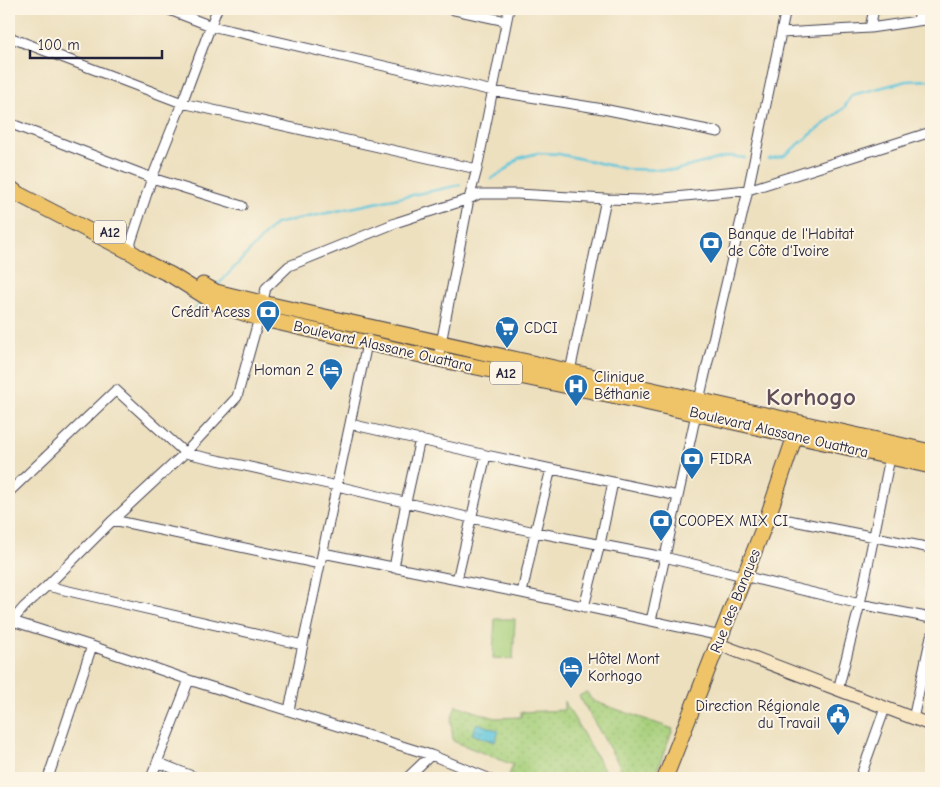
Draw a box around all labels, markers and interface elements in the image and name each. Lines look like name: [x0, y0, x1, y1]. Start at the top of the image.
scale bar: [30, 28, 162, 60]
text: 100 m: [38, 36, 80, 54]
road number: A12: [94, 220, 126, 243]
place label: Banque de l'Habitat de Côte d'Ivoire: [728, 225, 855, 260]
bank icon: Banque de l'Habitat de Côte d'Ivoire: [698, 230, 724, 264]
bank icon: Crédit Acess: [255, 299, 281, 333]
place label: Crédit Acess: [171, 303, 250, 321]
supermarket icon: CDCI: [494, 315, 520, 349]
street label: Boulevard Alassane Ouattara: [292, 317, 474, 375]
place label: CDCI: [524, 319, 558, 337]
hotel icon: Homan 2: [318, 357, 344, 391]
place label: Homan 2: [254, 361, 314, 379]
road number: A12: [490, 362, 522, 384]
place label: Clinique Béthanie: [594, 368, 651, 403]
hospital icon: Clinique Béthanie: [563, 373, 589, 407]
district label: Korhogo: [766, 382, 856, 411]
street label: Boulevard Alassane Ouattara: [688, 403, 870, 461]
bank icon: FIDRA: [679, 446, 705, 480]
place label: FIDRA: [710, 450, 752, 468]
bank icon: COOPEX MIX CI: [648, 508, 674, 542]
place label: COOPEX MIX CI: [678, 512, 788, 530]
street label: Rue des Banques: [706, 546, 764, 656]
place label: Hôtel Mont Korhogo: [588, 650, 660, 685]
hotel icon: Hôtel Mont Korhogo: [558, 655, 584, 689]
place label: Direction Régionale du Travail: [695, 697, 820, 732]
public building icon: Direction Régionale du Travail: [825, 702, 851, 736]

